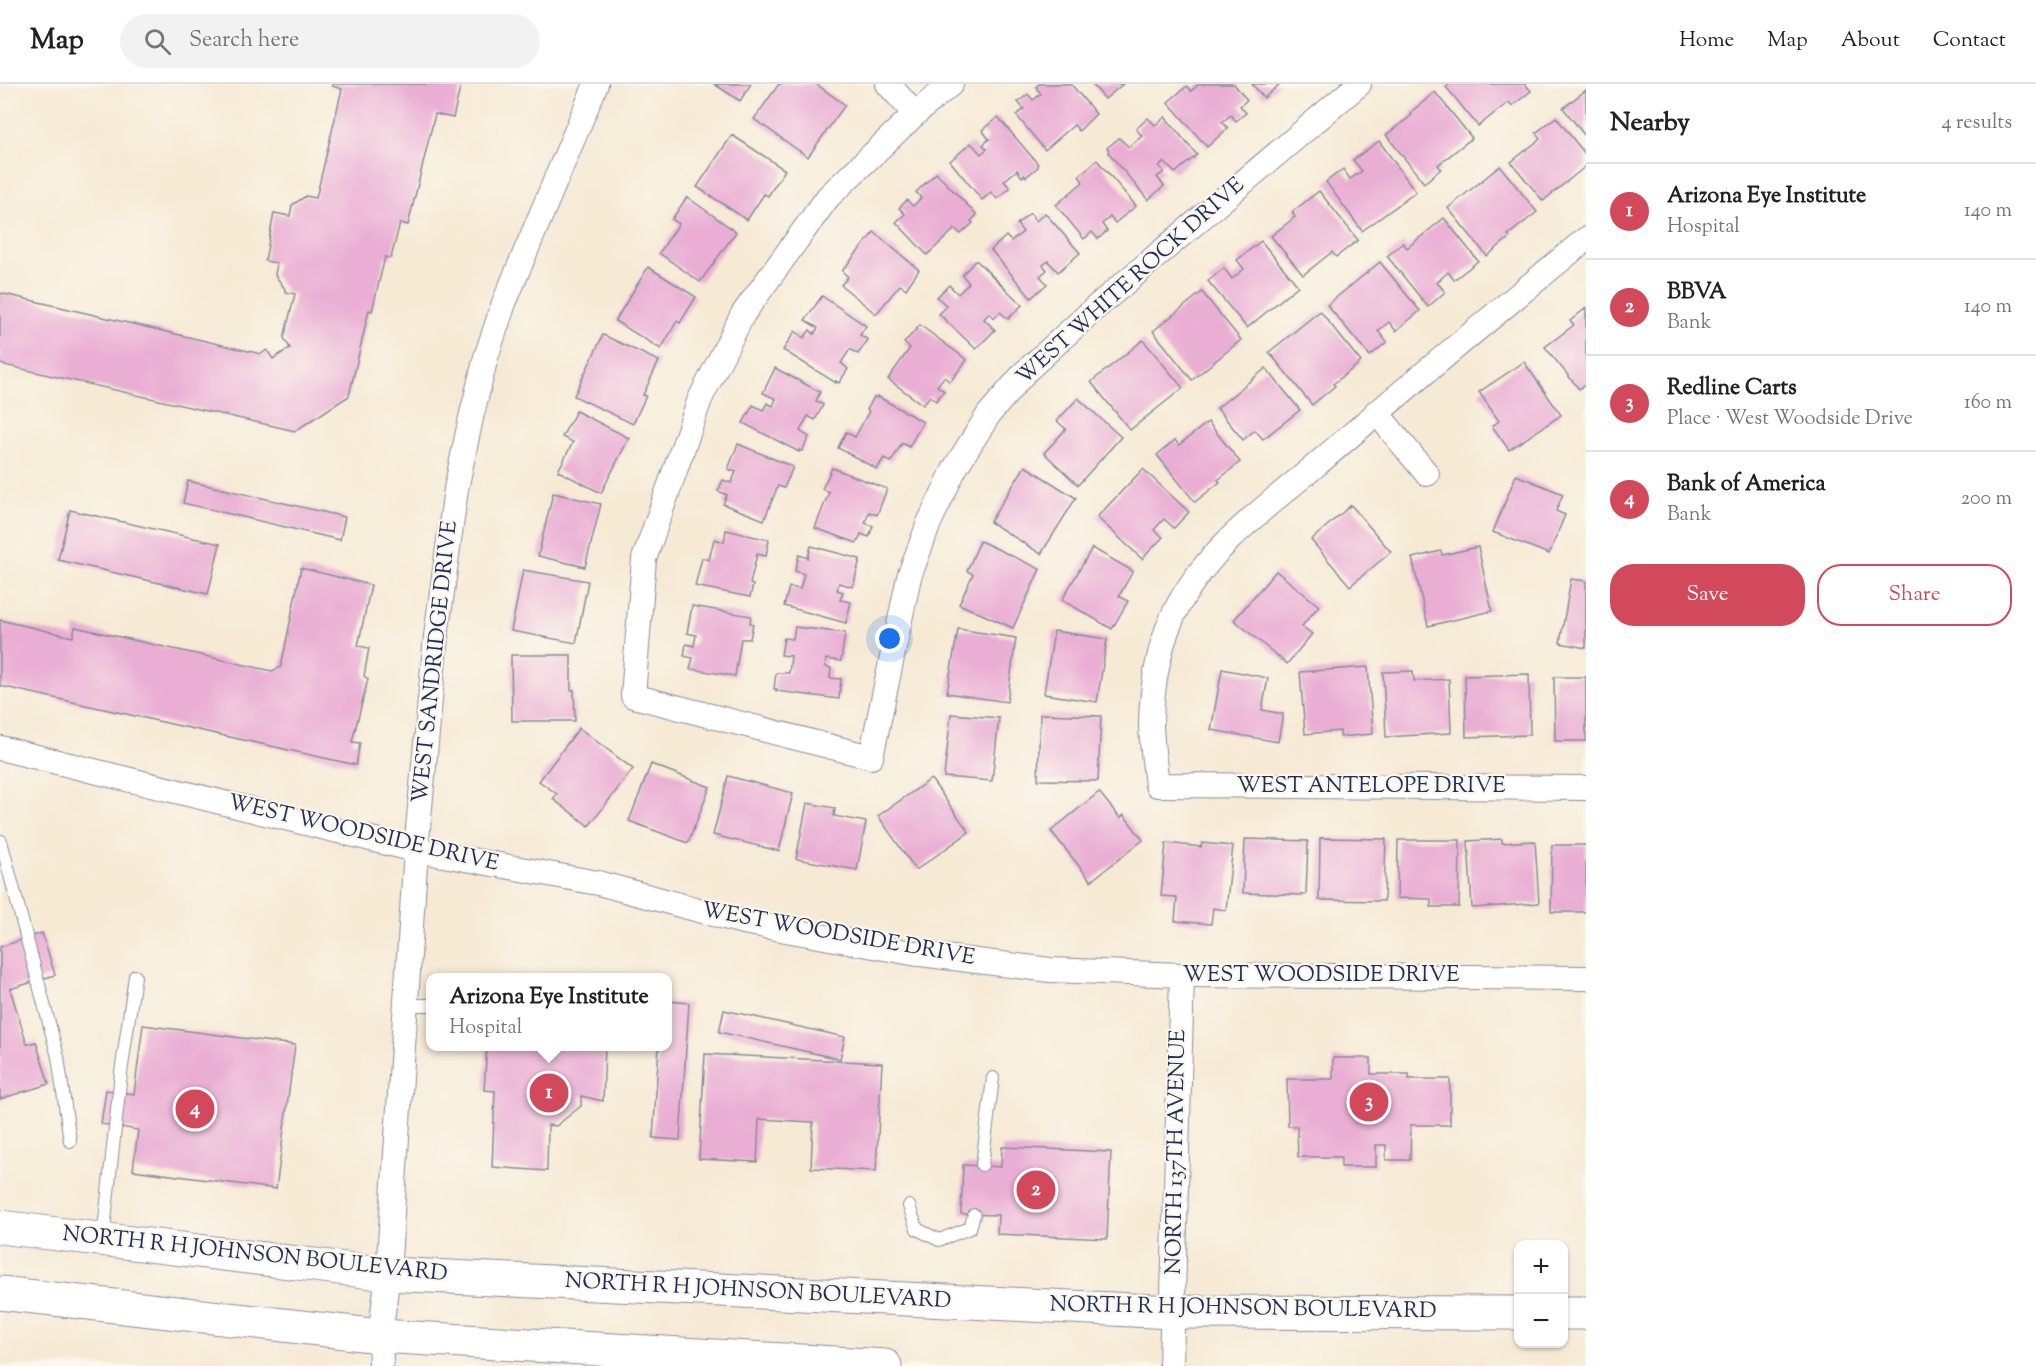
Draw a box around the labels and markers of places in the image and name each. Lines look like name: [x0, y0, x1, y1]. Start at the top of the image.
pin: 1: [530, 1070, 568, 1116]
pin: 3: [1350, 1080, 1388, 1124]
pin: 4: [176, 1086, 214, 1132]
pin: 2: [1016, 1168, 1056, 1212]

